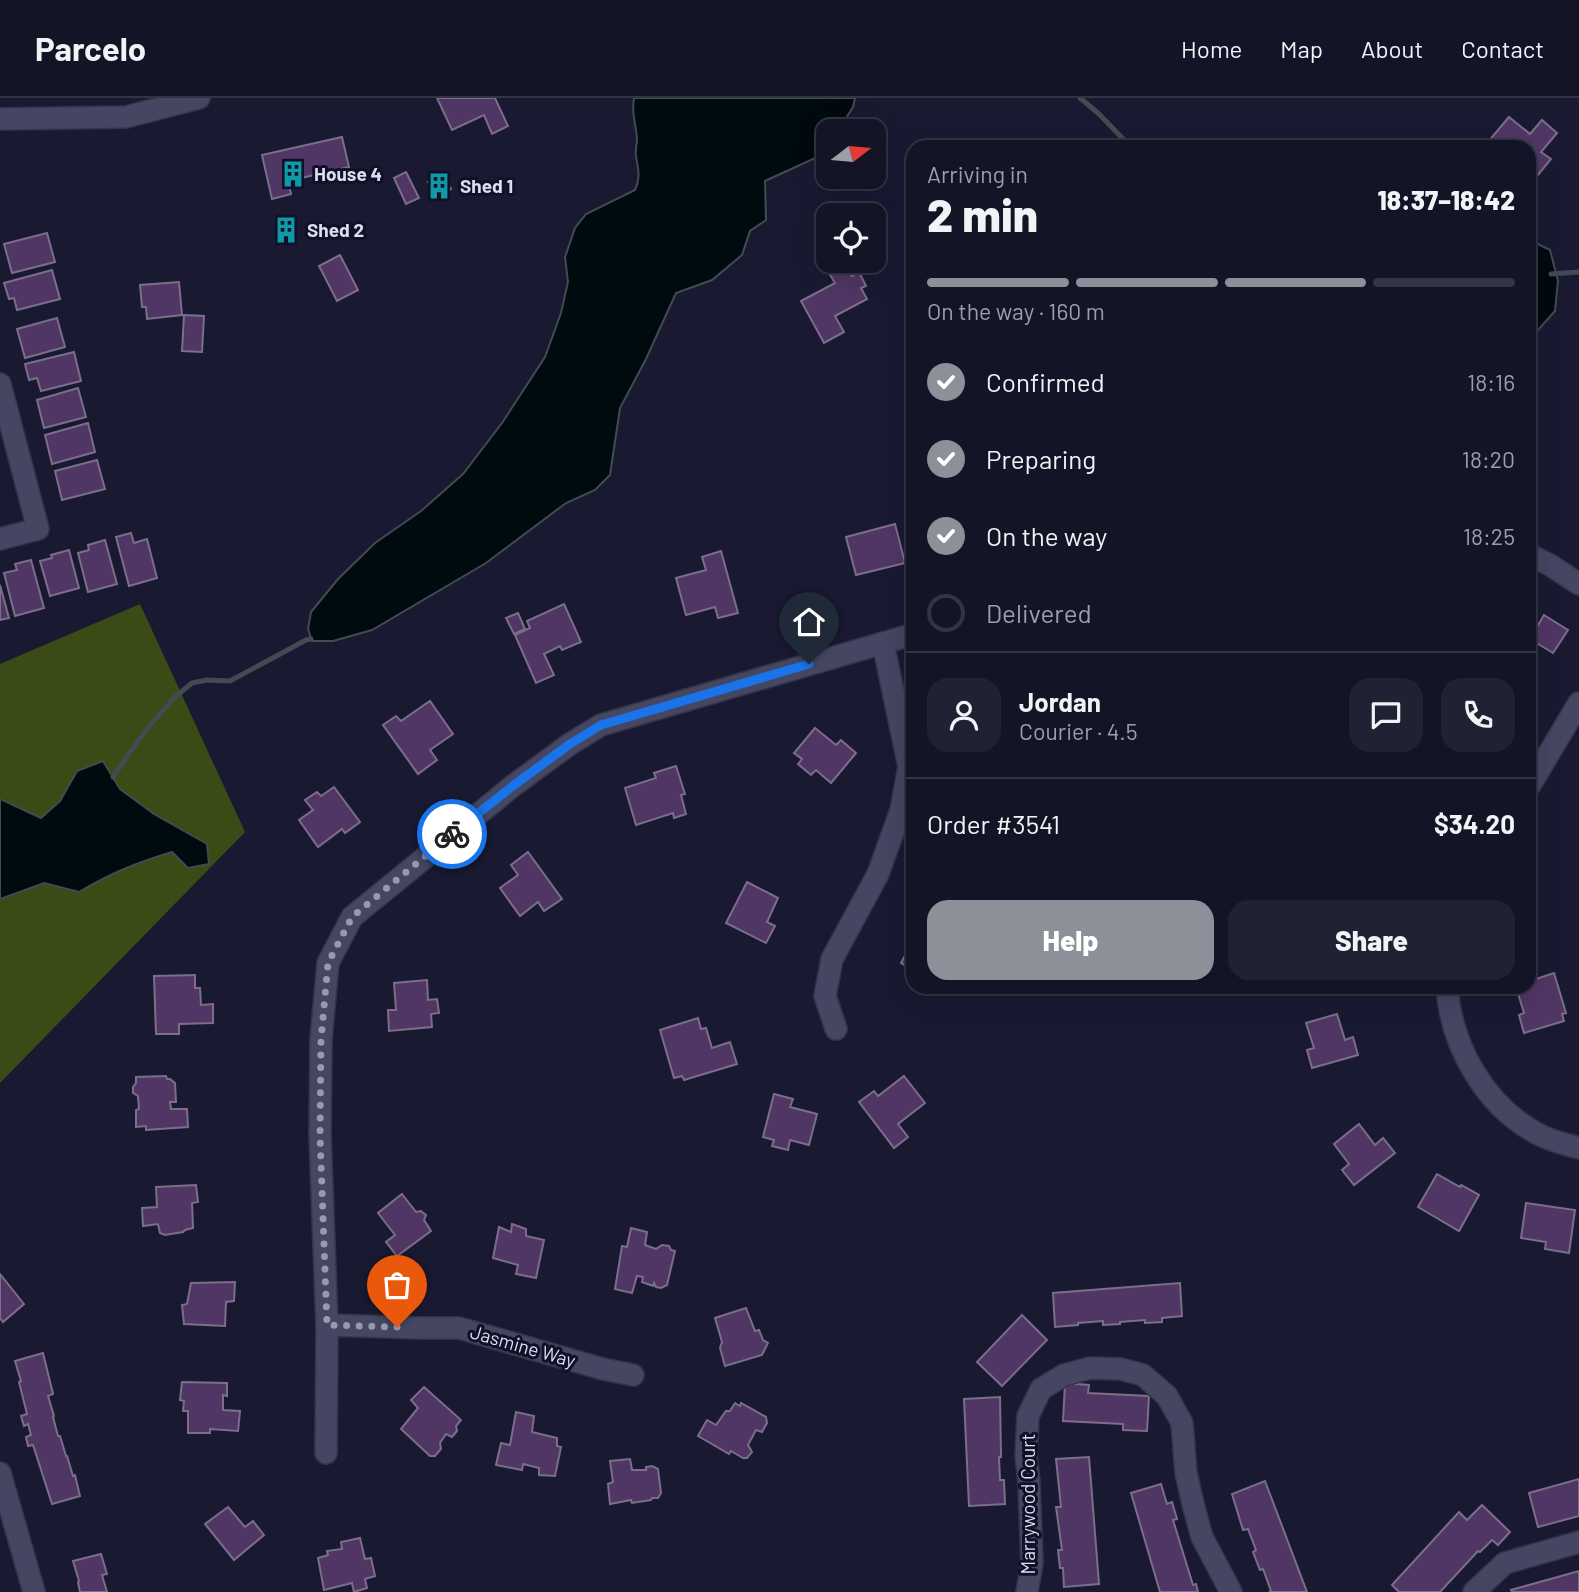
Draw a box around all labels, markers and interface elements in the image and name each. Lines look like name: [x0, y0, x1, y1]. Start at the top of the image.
text: Parcelo: [35, 28, 146, 68]
text: Home: [1181, 34, 1242, 63]
text: Map: [1280, 34, 1323, 63]
text: About: [1361, 34, 1423, 63]
text: Contact: [1461, 34, 1544, 63]
north arrow: [816, 119, 886, 189]
map controls: [816, 119, 886, 273]
building icon: House 4: [278, 159, 308, 189]
text: Arriving in: [927, 160, 1028, 188]
place label: House 4: [314, 162, 382, 185]
building icon: Shed 1: [424, 171, 454, 201]
place label: Shed 1: [460, 174, 513, 197]
text: 18:37–18:42: [1378, 184, 1515, 215]
text: 2 min: [927, 186, 1038, 241]
button: locate: [816, 203, 886, 273]
building icon: Shed 2: [271, 215, 301, 245]
place label: Shed 2: [307, 218, 364, 241]
text: On the way · 160 m: [927, 297, 1105, 325]
icon: check: [927, 363, 965, 401]
text: Confirmed: [986, 366, 1105, 397]
text: 18:16: [1467, 368, 1515, 396]
icon: check: [927, 440, 965, 478]
text: Preparing: [986, 443, 1096, 474]
text: 18:20: [1462, 445, 1515, 473]
icon: check: [927, 517, 965, 555]
text: On the way: [986, 520, 1107, 551]
text: 18:25: [1463, 522, 1515, 550]
pin: [779, 592, 839, 664]
text: Delivered: [986, 597, 1092, 628]
icon: home: [790, 603, 828, 641]
button: person: [927, 678, 1001, 752]
button: chat: [1349, 678, 1423, 752]
button: phone: [1441, 678, 1515, 752]
text: Jordan: [1019, 686, 1101, 717]
text: Courier · 4.5: [1019, 717, 1138, 745]
courier: [417, 799, 487, 869]
text: Order #3541: [927, 808, 1060, 839]
text: $34.20: [1434, 808, 1515, 839]
icon: bike: [433, 815, 471, 853]
button: Help: [927, 900, 1214, 980]
button: Share: [1228, 900, 1515, 980]
pin: [367, 1255, 427, 1327]
icon: bag: [378, 1266, 416, 1304]
street label: Jasmine Way: [468, 1320, 579, 1372]
street label: Marrywood Court: [1016, 1434, 1039, 1574]

